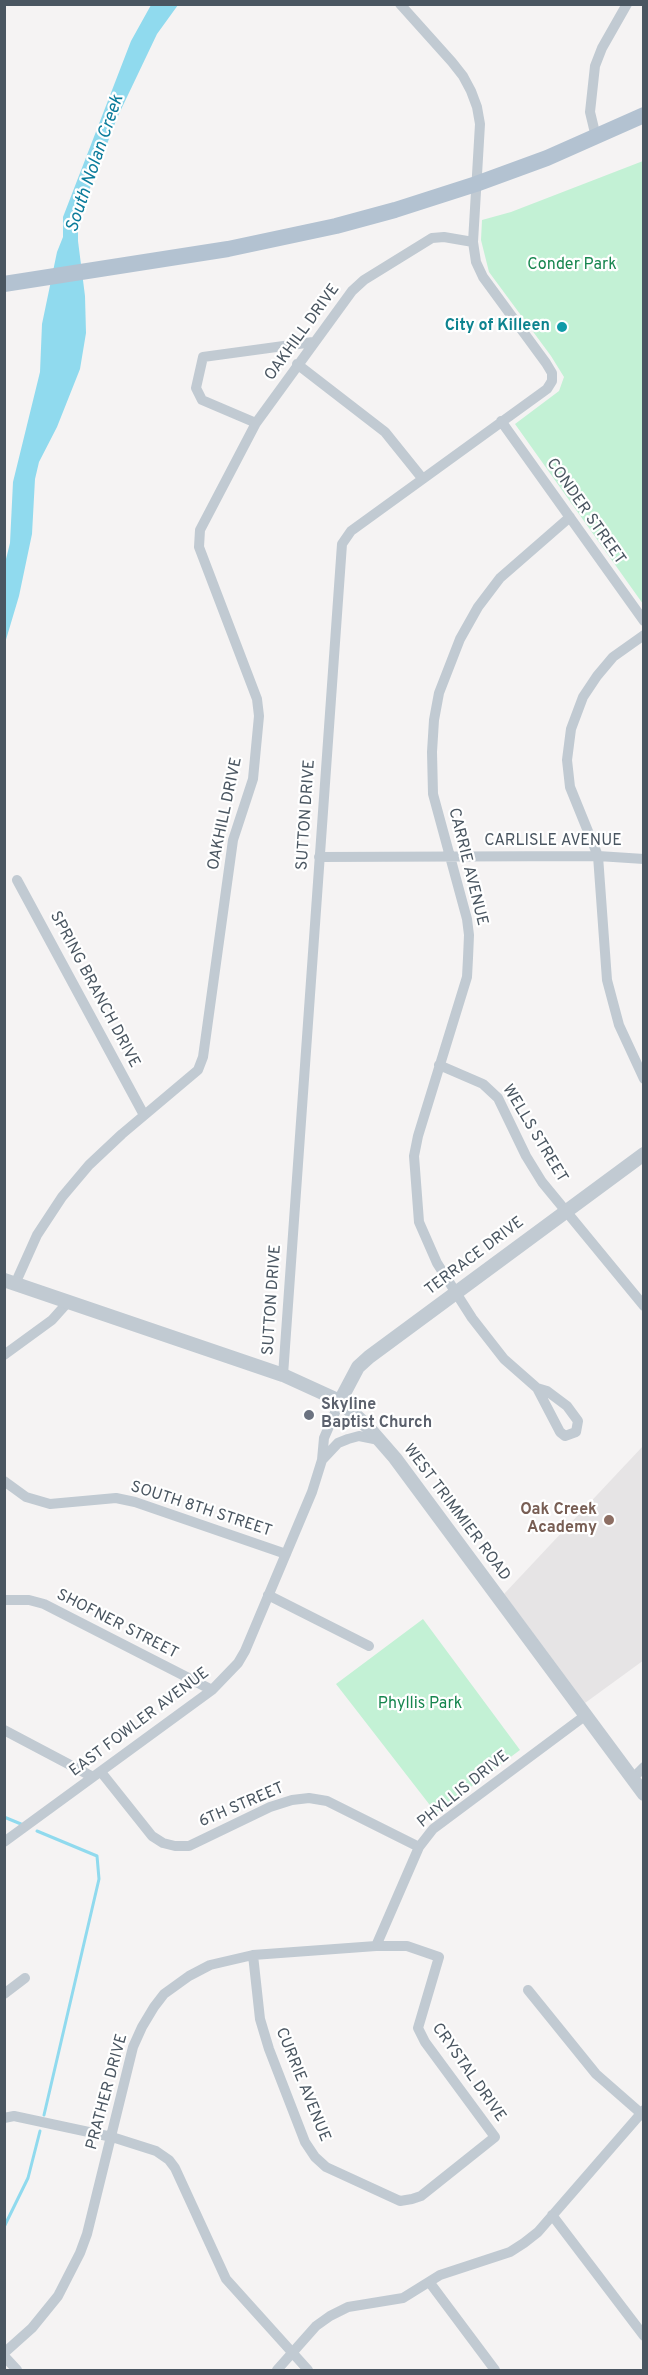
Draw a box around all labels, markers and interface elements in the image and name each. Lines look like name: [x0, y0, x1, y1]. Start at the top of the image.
water label: South Nolan Creek: [62, 92, 130, 236]
park label: Conder Park: [527, 256, 617, 276]
street label: OAKHILL DRIVE: [261, 281, 345, 385]
place label: City of Killeen: [445, 317, 550, 337]
marker: City of Killeen: [555, 320, 569, 334]
street label: CONDER STREET: [541, 455, 629, 569]
street label: OAKHILL DRIVE: [205, 756, 247, 872]
street label: SUTTON DRIVE: [294, 759, 320, 871]
street label: CARRIE AVENUE: [443, 806, 491, 928]
street label: CARLISLE AVENUE: [484, 832, 622, 852]
street label: SPRING BRANCH DRIVE: [45, 909, 143, 1071]
street label: WELLS STREET: [497, 1081, 571, 1187]
street label: TERRACE DRIVE: [422, 1214, 528, 1300]
street label: SUTTON DRIVE: [260, 1244, 286, 1356]
place label: Skyline Baptist Church: [321, 1396, 432, 1434]
marker: Skyline Baptist Church: [302, 1408, 316, 1422]
street label: WEST TRIMMIER ROAD: [398, 1441, 514, 1585]
street label: SOUTH 8TH STREET: [128, 1478, 274, 1542]
place label: Oak Creek Academy: [520, 1501, 597, 1539]
marker: Oak Creek Academy: [602, 1513, 616, 1527]
street label: SHOFNER STREET: [53, 1586, 181, 1664]
street label: EAST FOWLER AVENUE: [66, 1664, 214, 1782]
park label: Phyllis Park: [378, 1695, 462, 1715]
street label: PHYLLIS DRIVE: [414, 1747, 514, 1833]
street label: 6TH STREET: [197, 1779, 287, 1833]
street label: CRYSTAL DRIVE: [427, 2020, 509, 2126]
street label: CURRIE AVENUE: [270, 2025, 334, 2145]
street label: PRATHER DRIVE: [83, 2032, 133, 2152]

